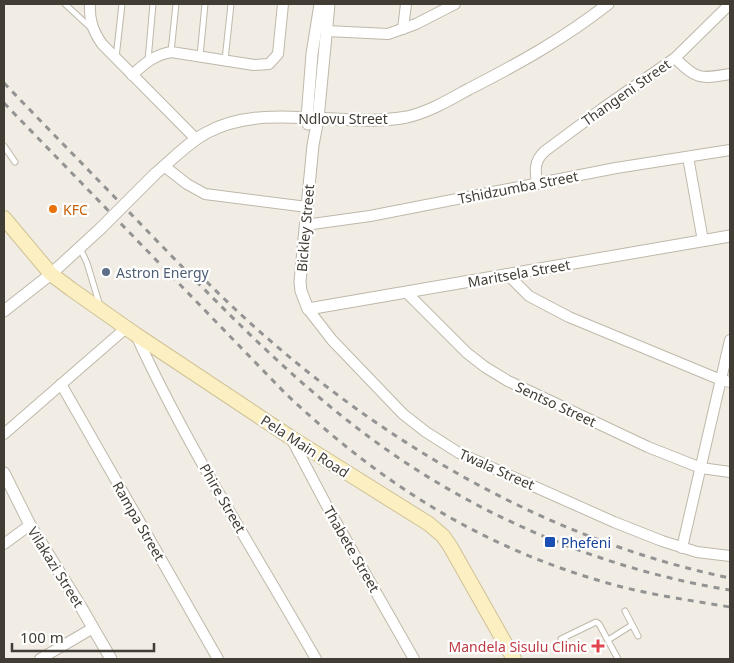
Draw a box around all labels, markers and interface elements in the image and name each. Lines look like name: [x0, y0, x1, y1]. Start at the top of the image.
street label: Thangeni Street: [578, 54, 674, 130]
street label: Ndlovu Street: [298, 109, 388, 128]
street label: Tshidzumba Street: [456, 166, 580, 208]
street label: Bickley Street: [292, 183, 318, 273]
place label: KFC: [63, 200, 88, 219]
marker: KFC: [47, 203, 59, 215]
street label: Maritsela Street: [466, 255, 572, 291]
place label: Astron Energy: [116, 263, 210, 282]
marker: Astron Energy: [100, 266, 112, 278]
street label: Sentso Street: [512, 377, 600, 431]
street label: Pela Main Road: [257, 410, 353, 482]
street label: Twala Street: [456, 444, 538, 494]
street label: Phire Street: [196, 460, 250, 536]
street label: Rampa Street: [109, 478, 169, 564]
street label: Thabete Street: [320, 502, 384, 596]
street label: Vilakazi Street: [24, 523, 88, 611]
place label: Phefeni: [561, 533, 611, 552]
marker: Phefeni: [543, 535, 557, 549]
scale bar: [12, 620, 155, 652]
text: 100 m: [20, 627, 64, 647]
place label: Mandela Sisulu Clinic: [449, 637, 587, 656]
marker: Mandela Sisulu Clinic: [591, 639, 605, 653]

